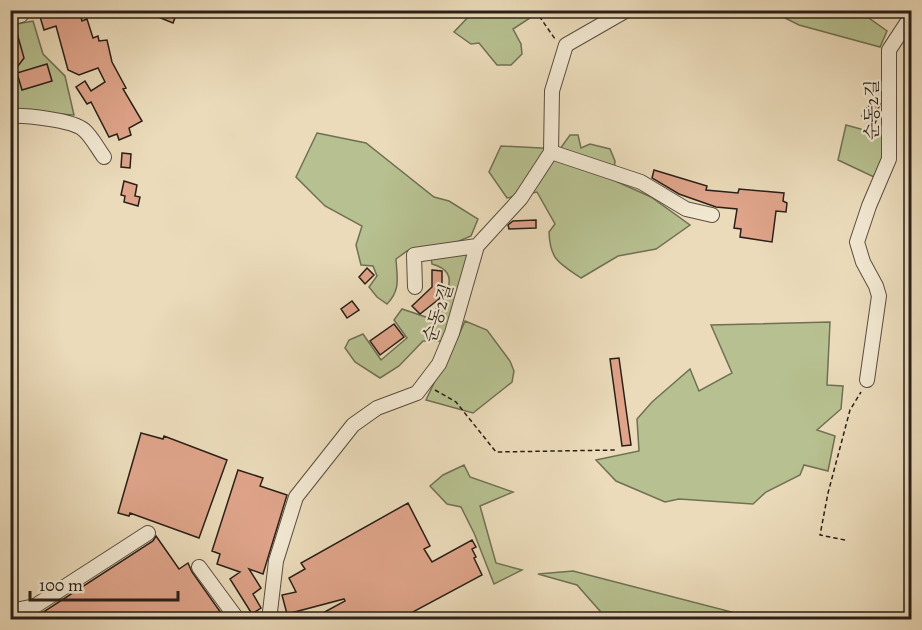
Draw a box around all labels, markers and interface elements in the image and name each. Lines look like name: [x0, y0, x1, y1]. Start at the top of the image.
street label: 순동2길: [860, 80, 884, 140]
street label: 순동2길: [417, 280, 459, 346]
scale bar: [30, 564, 178, 602]
text: 100 m: [39, 573, 83, 597]

